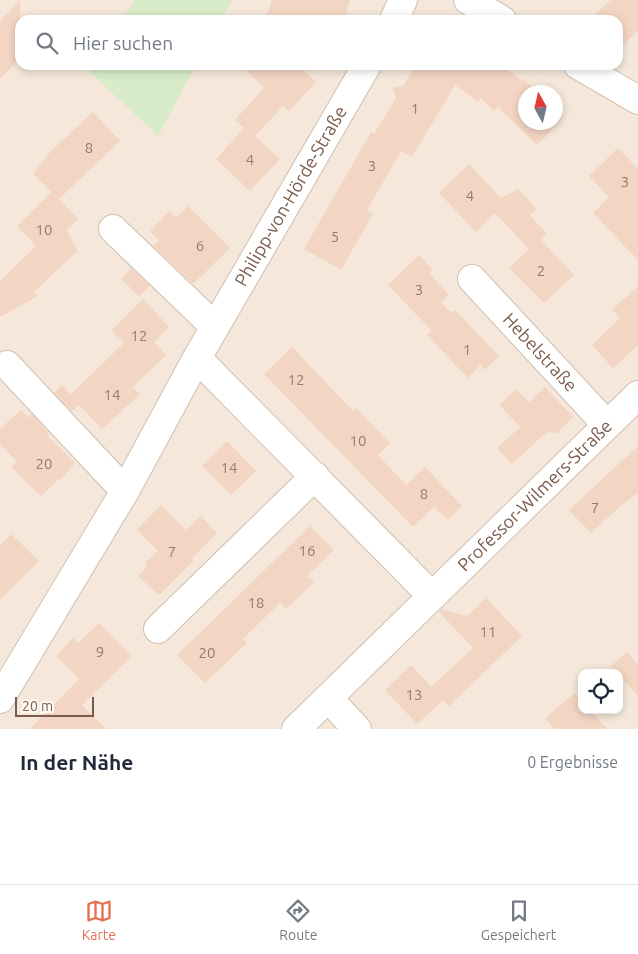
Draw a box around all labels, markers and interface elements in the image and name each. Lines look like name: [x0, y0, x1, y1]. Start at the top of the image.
search box: [15, 15, 623, 70]
icon: search: [33, 29, 61, 57]
text: Hier suchen: [73, 32, 173, 54]
north arrow: [518, 85, 563, 130]
house number: 1: [411, 100, 419, 117]
street label: Philipp-von-Hörde-Straße: [230, 102, 350, 289]
house number: 8: [85, 139, 93, 156]
house number: 4: [246, 151, 254, 168]
house number: 3: [368, 157, 376, 174]
house number: 3: [621, 173, 629, 190]
house number: 4: [466, 187, 474, 204]
house number: 10: [36, 221, 52, 238]
house number: 5: [331, 228, 339, 245]
house number: 6: [196, 237, 204, 254]
house number: 2: [537, 262, 545, 279]
house number: 3: [415, 281, 423, 298]
street label: Hebelstraße: [500, 308, 582, 395]
house number: 12: [131, 327, 147, 344]
house number: 1: [463, 341, 471, 358]
house number: 12: [288, 371, 304, 388]
house number: 14: [104, 386, 120, 403]
street label: Professor-Wilmers-Straße: [453, 415, 616, 575]
house number: 10: [350, 432, 366, 449]
house number: 20: [36, 455, 52, 472]
house number: 14: [221, 459, 237, 476]
house number: 8: [420, 485, 428, 502]
house number: 7: [591, 499, 599, 516]
house number: 16: [299, 542, 315, 559]
house number: 7: [168, 543, 176, 560]
house number: 18: [248, 594, 264, 611]
house number: 11: [480, 623, 496, 640]
house number: 9: [96, 643, 104, 660]
house number: 20: [199, 644, 215, 661]
map controls: [578, 669, 623, 714]
button: locate: [578, 669, 623, 714]
house number: 13: [406, 686, 422, 703]
scale bar: [15, 694, 94, 717]
text: 20 m: [22, 698, 53, 714]
text: In der Nähe: [20, 750, 133, 774]
text: 0 Ergebnisse: [527, 753, 618, 771]
tab: Karte: [82, 897, 116, 943]
tab: Route: [279, 897, 317, 943]
tab: Gespeichert: [481, 897, 556, 943]

